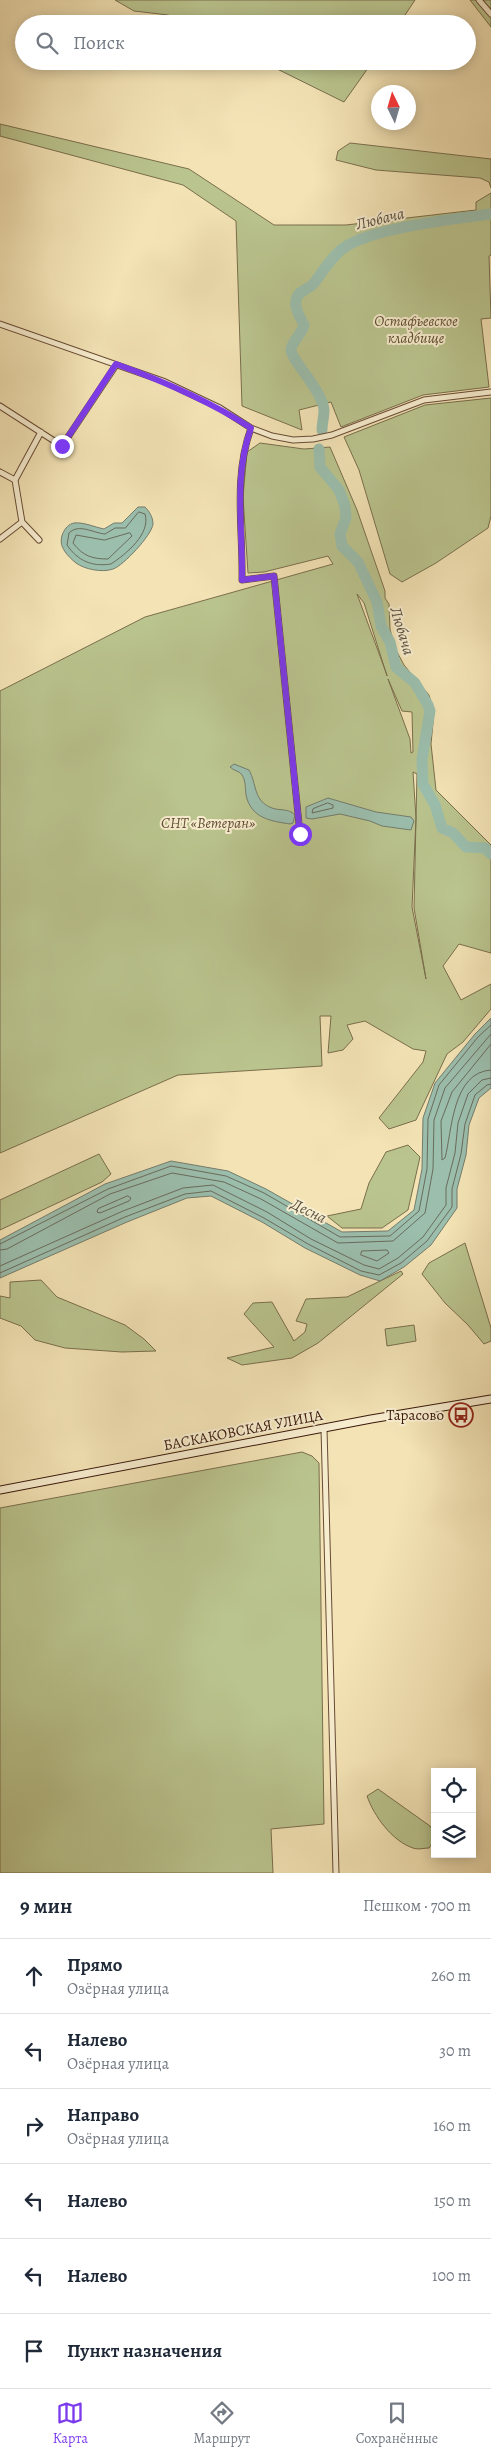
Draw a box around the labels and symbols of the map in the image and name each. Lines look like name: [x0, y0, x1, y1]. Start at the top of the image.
north arrow: [371, 85, 416, 130]
water label: Любача: [352, 202, 407, 236]
park label: Остафьевское кладбище: [374, 311, 458, 348]
route end: [51, 435, 74, 458]
water label: Любача: [384, 603, 420, 658]
park label: СНТ «Ветеран»: [161, 813, 255, 833]
route start: [289, 823, 312, 846]
water label: Десна: [287, 1193, 330, 1229]
bus stop icon: Тарасово: [448, 1402, 474, 1428]
street label: БАСКАКОВСКАЯ УЛИЦА: [162, 1405, 325, 1455]
place label: Тарасово: [386, 1405, 444, 1425]

